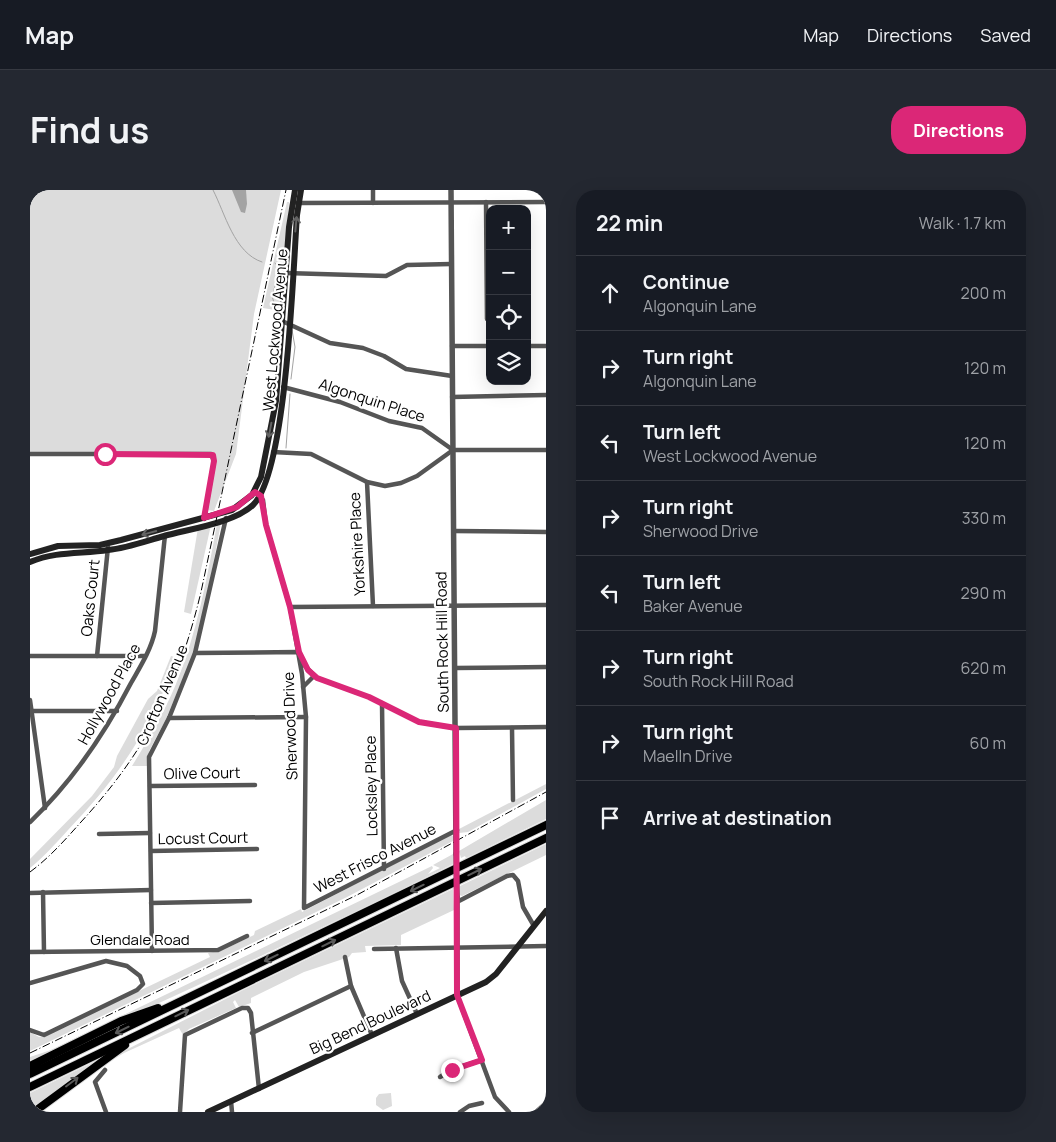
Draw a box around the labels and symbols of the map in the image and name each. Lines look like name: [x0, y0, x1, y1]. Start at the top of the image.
one-way arrow: [292, 216, 301, 232]
street label: West Lockwood Avenue: [257, 248, 293, 412]
street label: Algonquin Place: [316, 373, 428, 427]
one-way arrow: [265, 421, 274, 437]
route start: [94, 443, 117, 466]
street label: Yorkshire Place: [344, 491, 370, 596]
one-way arrow: [141, 528, 157, 538]
street label: Oaks Court: [76, 558, 104, 638]
street label: South Rock Hill Road: [430, 571, 454, 713]
street label: Hollywood Place: [73, 639, 146, 748]
street label: Crofton Avenue: [131, 641, 193, 749]
street label: Sherwood Drive: [278, 671, 302, 780]
street label: Locksley Place: [360, 735, 382, 837]
street label: Olive Court: [163, 762, 241, 784]
street label: West Frisco Avenue: [310, 818, 440, 898]
street label: Locust Court: [158, 827, 248, 849]
one-way arrow: [467, 867, 482, 876]
one-way arrow: [410, 883, 425, 893]
street label: Glendale Road: [90, 929, 190, 950]
one-way arrow: [321, 938, 336, 948]
one-way arrow: [263, 953, 278, 963]
street label: Big Bend Boulevard: [306, 985, 434, 1059]
one-way arrow: [174, 1008, 189, 1018]
one-way arrow: [115, 1025, 130, 1035]
route end: [441, 1059, 464, 1082]
one-way arrow: [65, 1077, 78, 1088]

